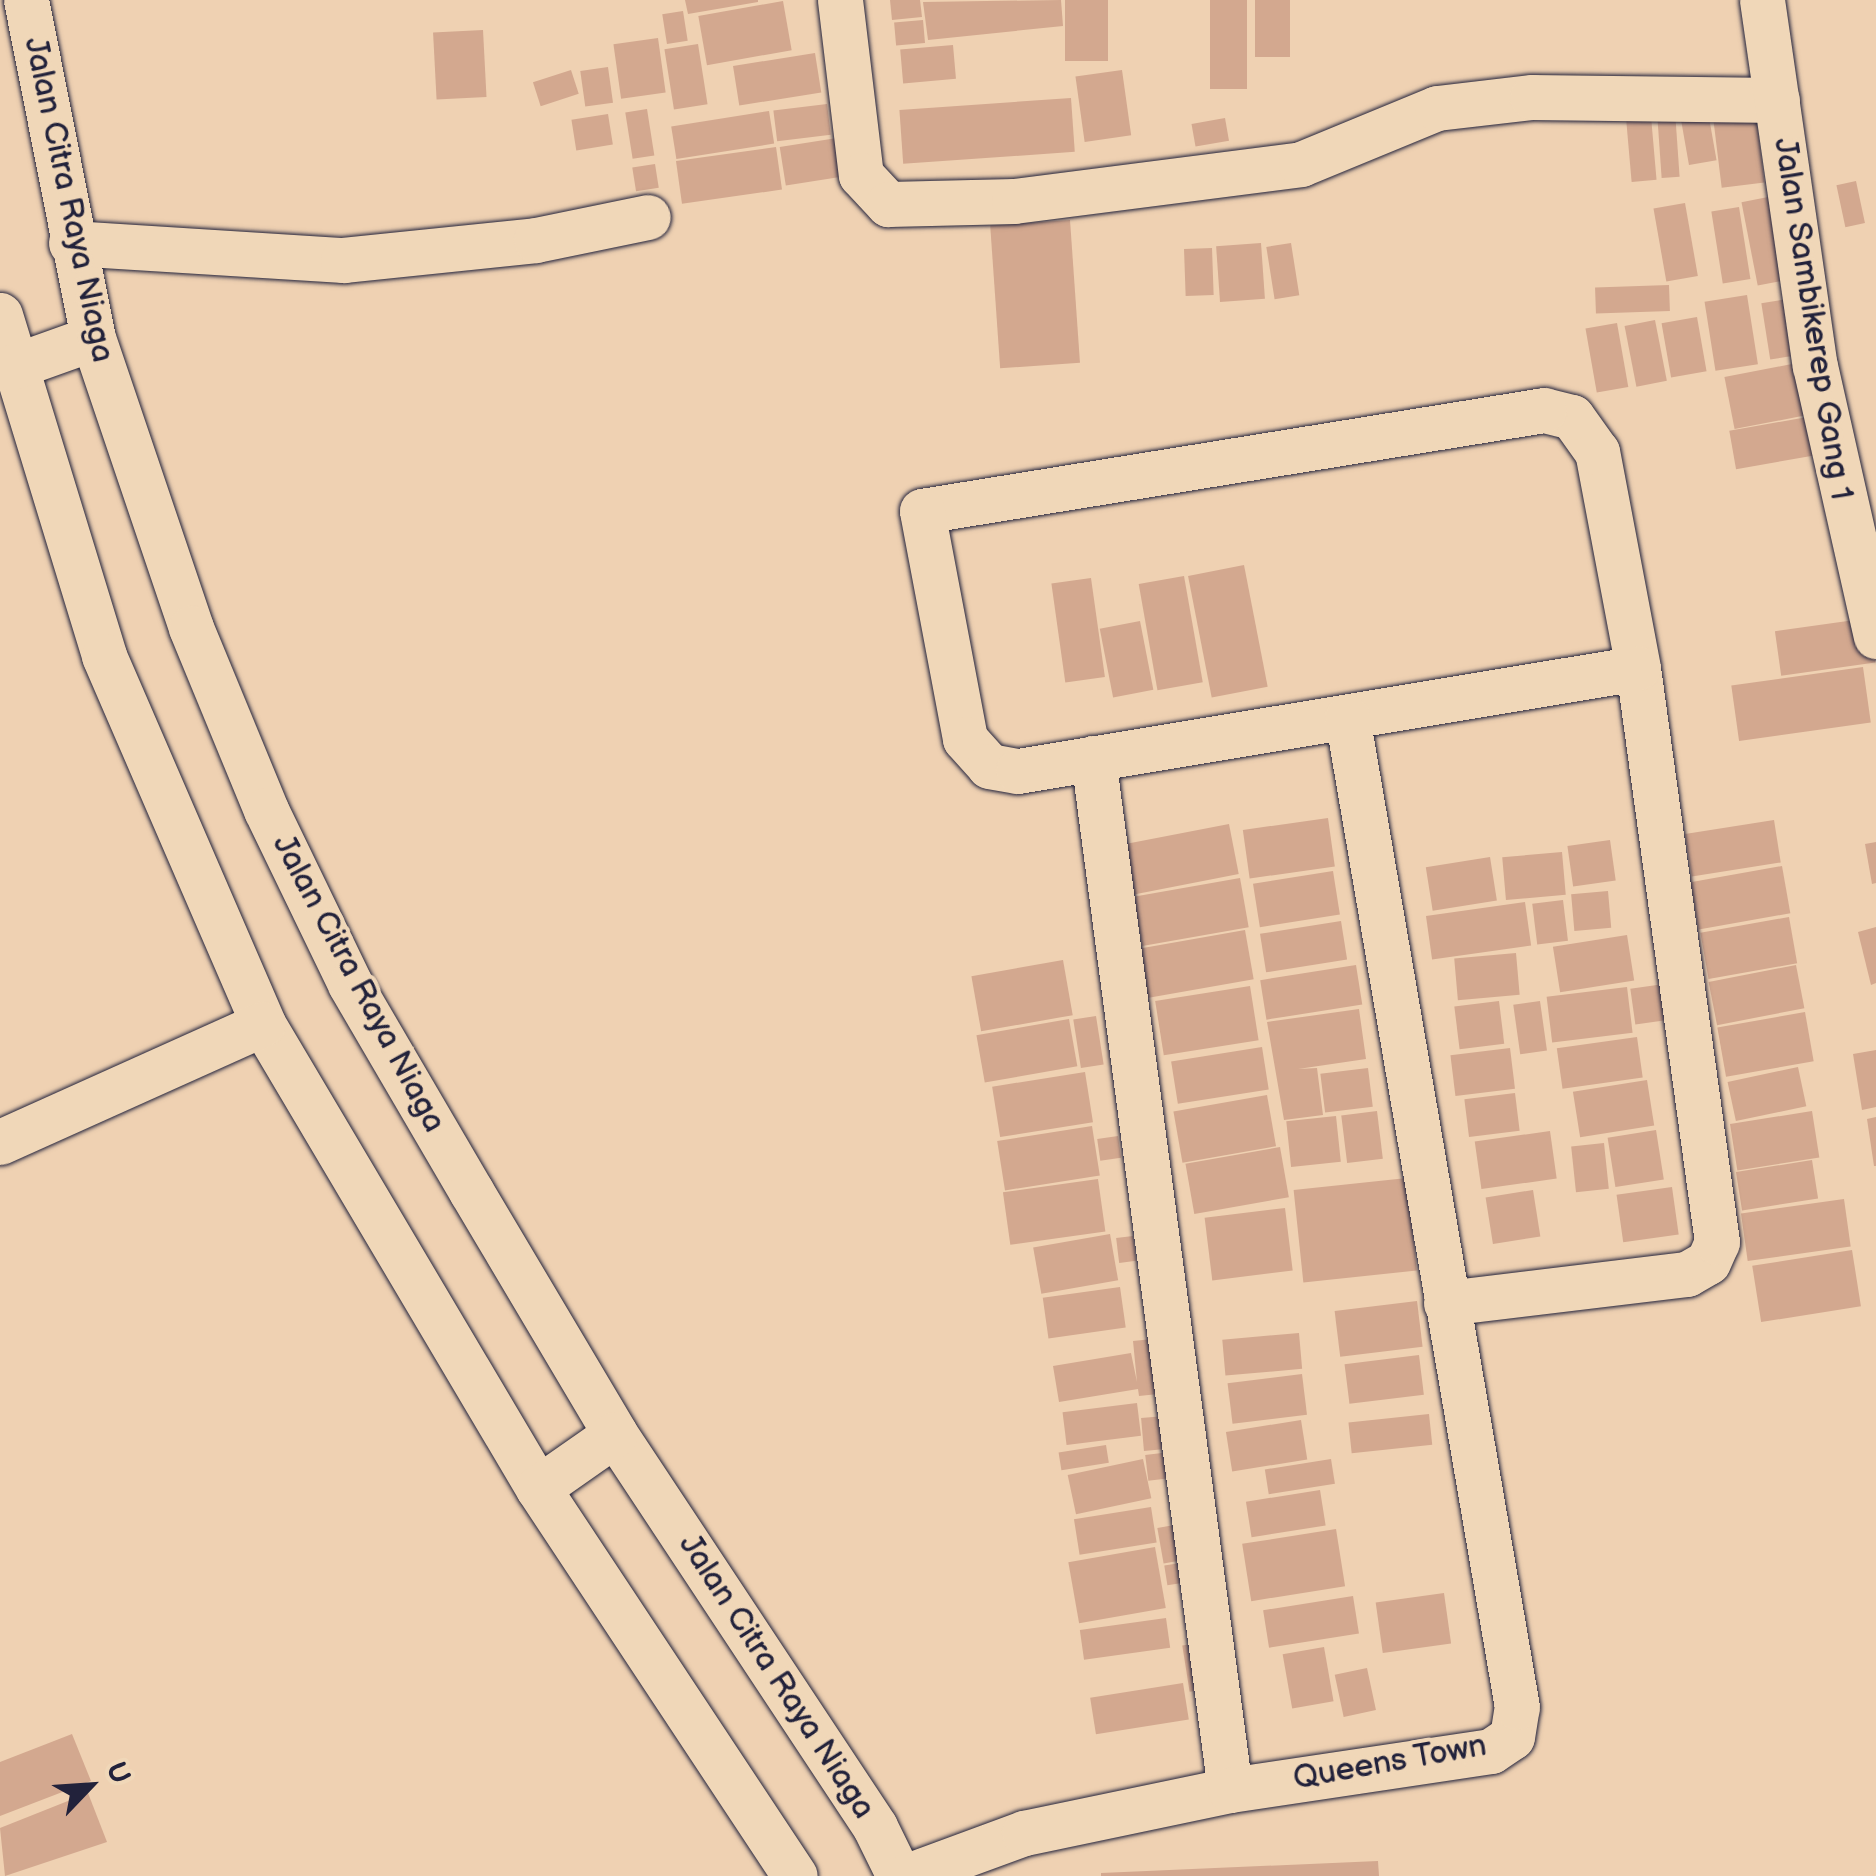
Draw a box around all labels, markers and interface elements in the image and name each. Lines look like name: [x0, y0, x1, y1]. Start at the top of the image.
street label: Jalan Citra Raya Niaga: [15, 34, 121, 366]
street label: Jalan Sambikerep Gang 1: [1764, 135, 1860, 503]
street label: Jalan Citra Raya Niaga: [263, 829, 453, 1139]
street label: Jalan Citra Raya Niaga: [670, 1528, 882, 1826]
street label: Queens Town: [1290, 1727, 1490, 1799]
north arrow: [40, 1736, 140, 1836]
text: U: [98, 1757, 137, 1789]

